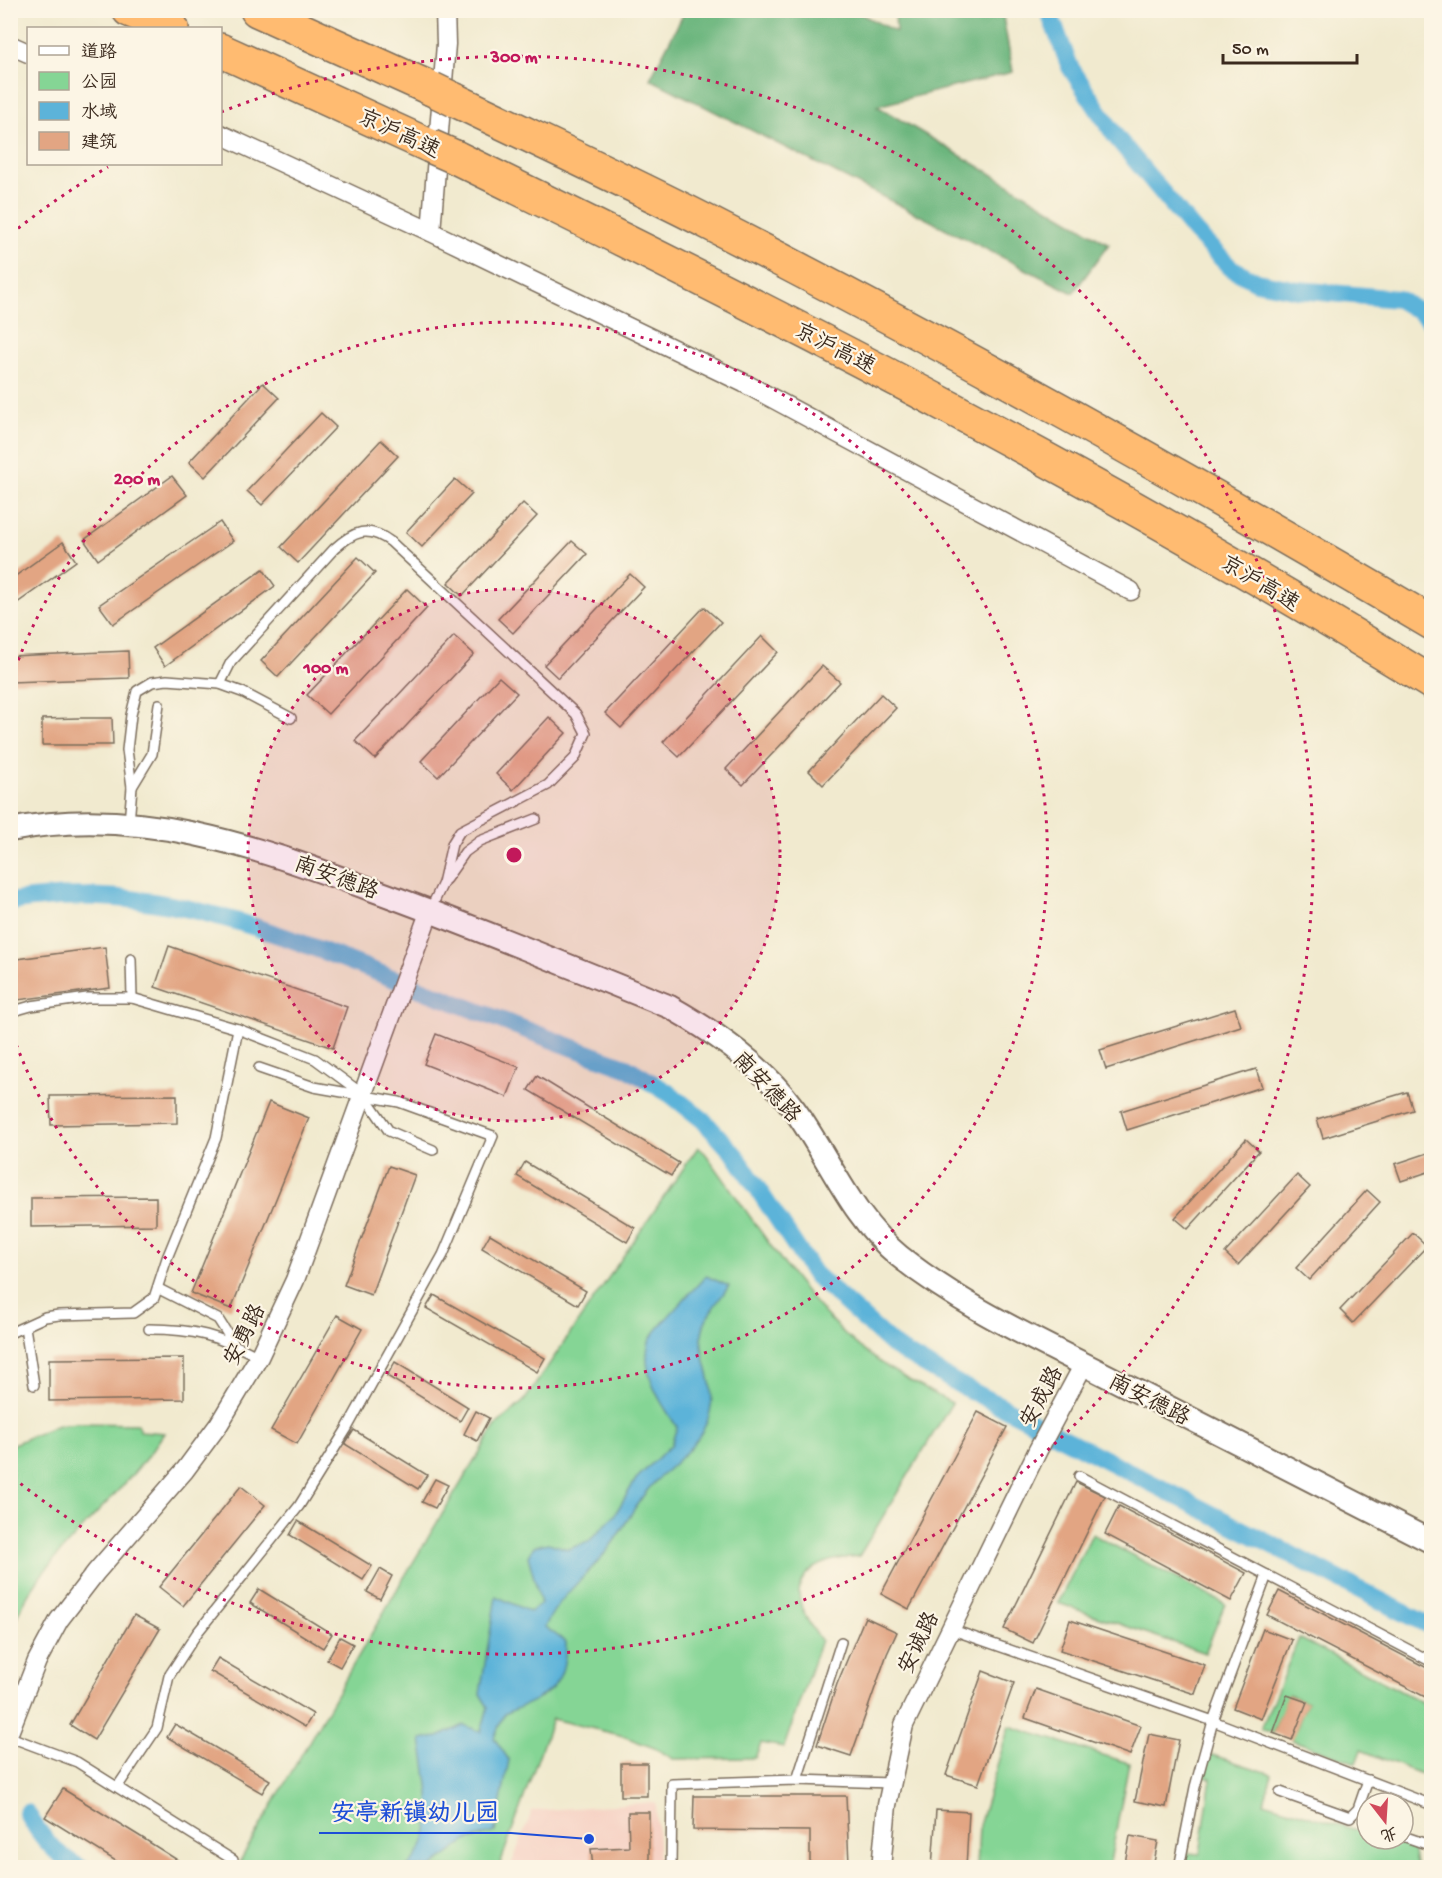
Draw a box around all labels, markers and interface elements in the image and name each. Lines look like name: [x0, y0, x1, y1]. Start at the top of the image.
legend: [27, 27, 222, 165]
scale bar: [1223, 27, 1356, 65]
text: 50 m: [1232, 40, 1269, 61]
text: 道路: [81, 42, 117, 64]
text: 300 m: [490, 48, 538, 69]
text: 公园: [81, 72, 117, 94]
text: 水域: [81, 102, 117, 124]
street label: 京沪高速: [353, 103, 445, 166]
text: 建筑: [81, 132, 117, 154]
street label: 京沪高速: [789, 317, 880, 382]
text: 200 m: [114, 470, 160, 491]
street label: 京沪高速: [1215, 550, 1304, 619]
text: 100 m: [303, 659, 349, 680]
centre of rings: [504, 845, 524, 865]
street label: 南安德路: [290, 851, 382, 907]
street label: 南安德路: [726, 1046, 806, 1130]
street label: 安勇路: [218, 1300, 273, 1371]
street label: 安成路: [1015, 1362, 1071, 1433]
street label: 南安德路: [1103, 1368, 1194, 1433]
street label: 安诚路: [893, 1608, 947, 1679]
callout: 安亭新镇幼儿园: [319, 1791, 511, 1833]
north arrow: [1355, 1791, 1415, 1851]
text: 安亭新镇幼儿园: [331, 1800, 499, 1830]
text: 北: [1378, 1821, 1399, 1844]

